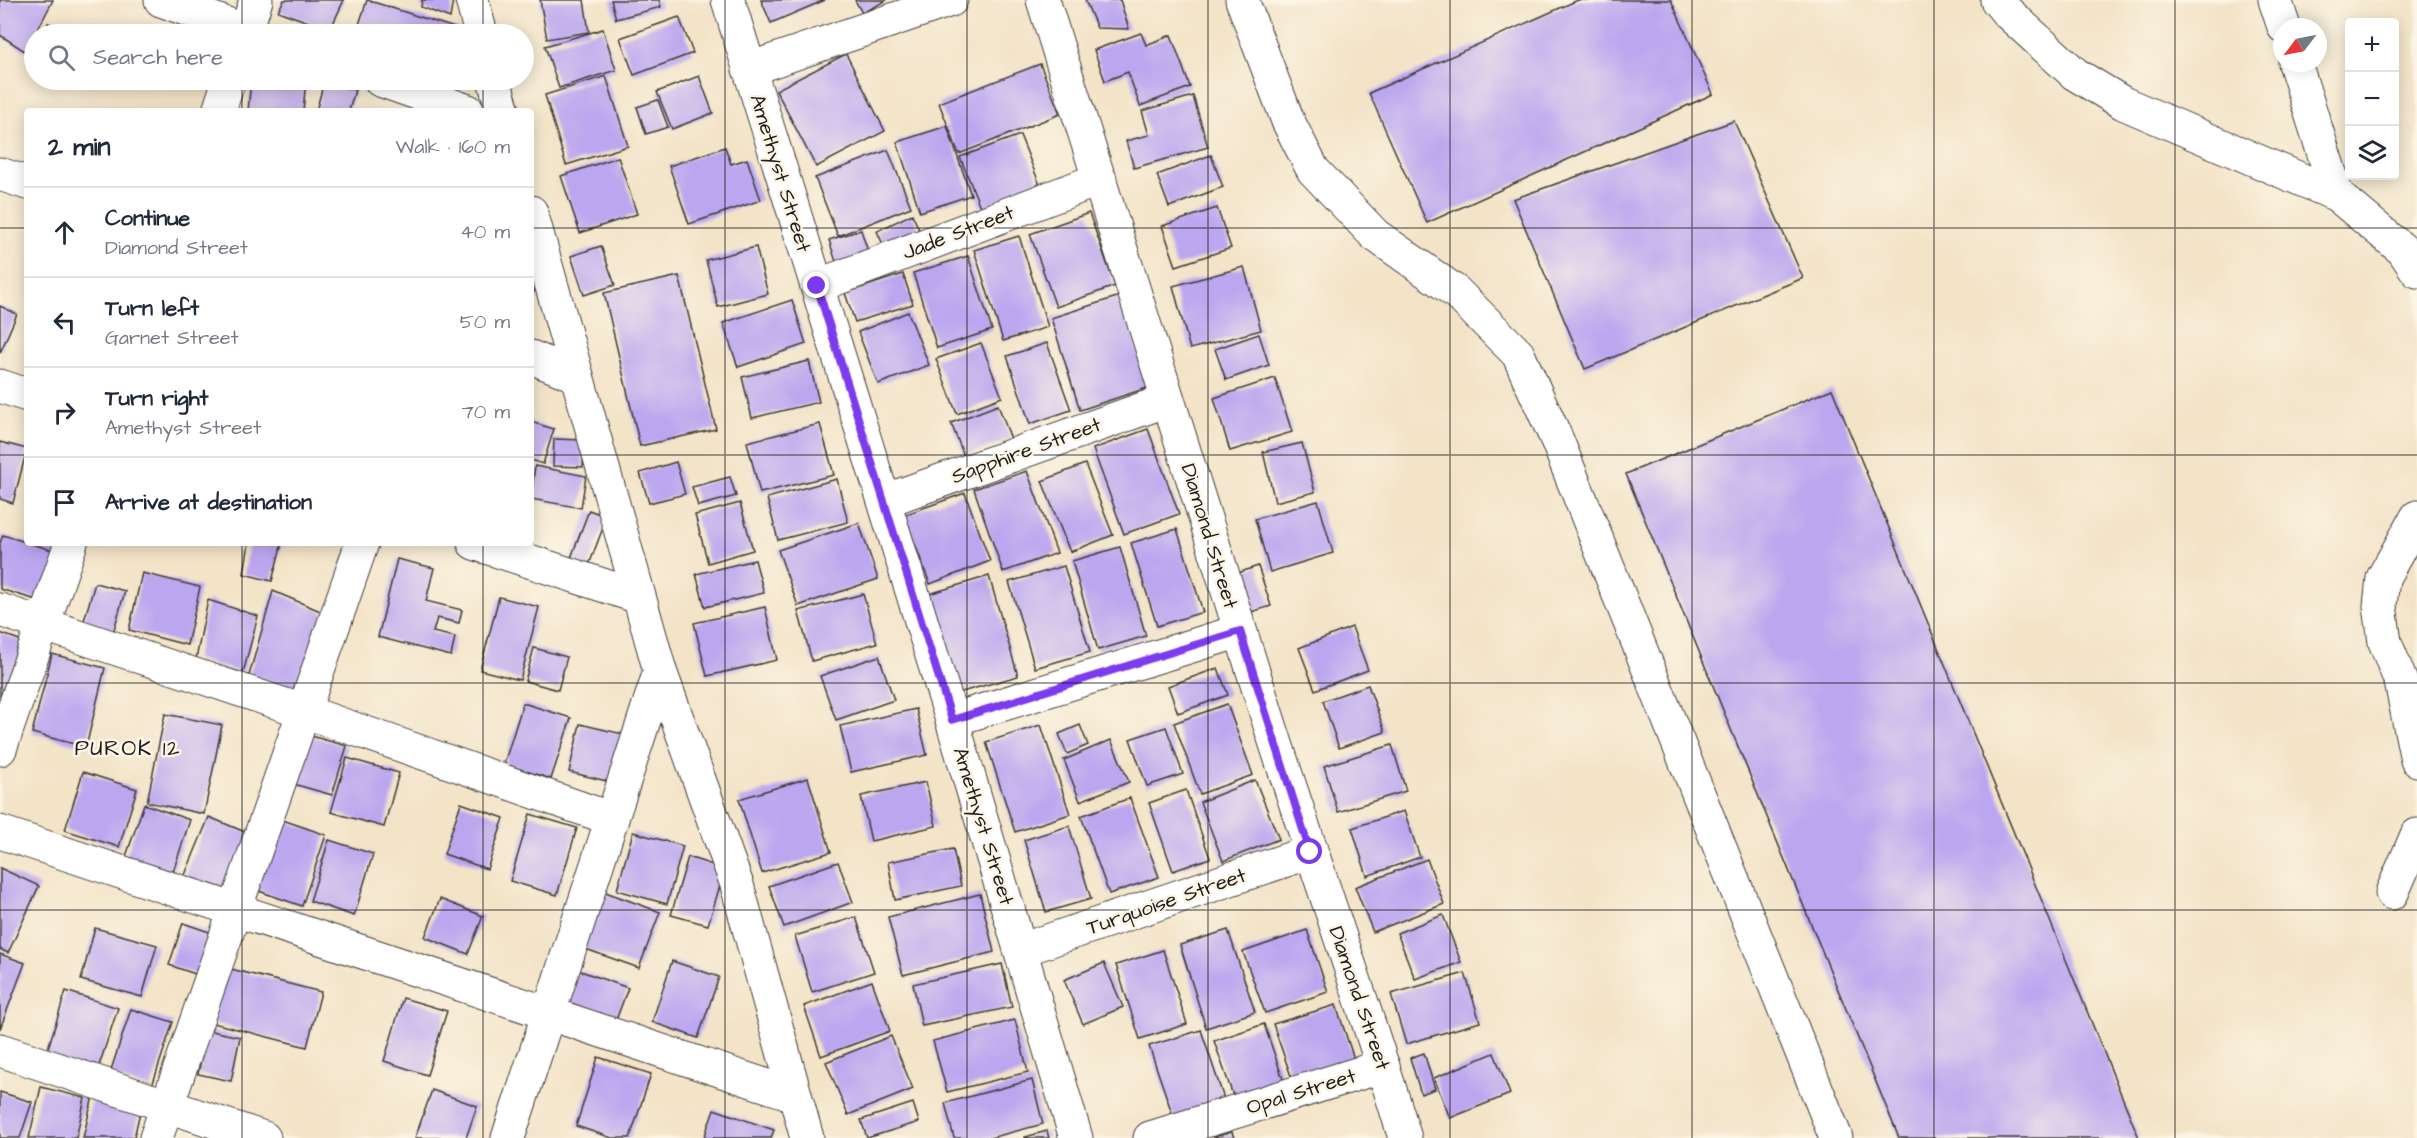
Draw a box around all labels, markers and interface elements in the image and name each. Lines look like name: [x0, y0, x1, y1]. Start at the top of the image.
north arrow: [2273, 18, 2327, 72]
map controls: [2345, 18, 2399, 180]
button: +: [2345, 18, 2399, 72]
search box: [24, 24, 534, 90]
icon: search: [45, 41, 78, 74]
text: Search here: [93, 42, 223, 73]
button: −: [2345, 72, 2399, 126]
street label: Amethyst Street: [741, 91, 818, 257]
button: layers: [2345, 126, 2399, 180]
text: 2 min: [48, 129, 110, 165]
text: Walk · 160 m: [395, 133, 510, 161]
street label: Jade Street: [898, 198, 1019, 267]
text: Continue: [105, 203, 190, 234]
icon: ahead: [48, 216, 81, 249]
text: 40 m: [460, 218, 510, 246]
text: Diamond Street: [105, 234, 248, 262]
route end: [803, 272, 829, 298]
text: Turn left: [105, 293, 199, 324]
icon: left: [48, 306, 81, 339]
text: 50 m: [460, 308, 510, 336]
text: Garnet Street: [105, 324, 239, 352]
text: Turn right: [105, 383, 208, 414]
icon: right: [48, 396, 81, 429]
text: 70 m: [462, 398, 510, 426]
street label: Sapphire Street: [947, 410, 1106, 492]
text: Amethyst Street: [105, 414, 261, 442]
street label: Diamond Street: [1174, 460, 1245, 613]
icon: arrive: [48, 486, 81, 519]
text: Arrive at destination: [105, 487, 312, 518]
district label: PUROK 12: [75, 733, 181, 764]
street label: Amethyst Street: [944, 744, 1021, 910]
route start: [1296, 838, 1322, 864]
street label: Turquoise Street: [1083, 860, 1250, 942]
street label: Diamond Street: [1321, 922, 1398, 1074]
street label: Opal Street: [1243, 1061, 1360, 1123]

